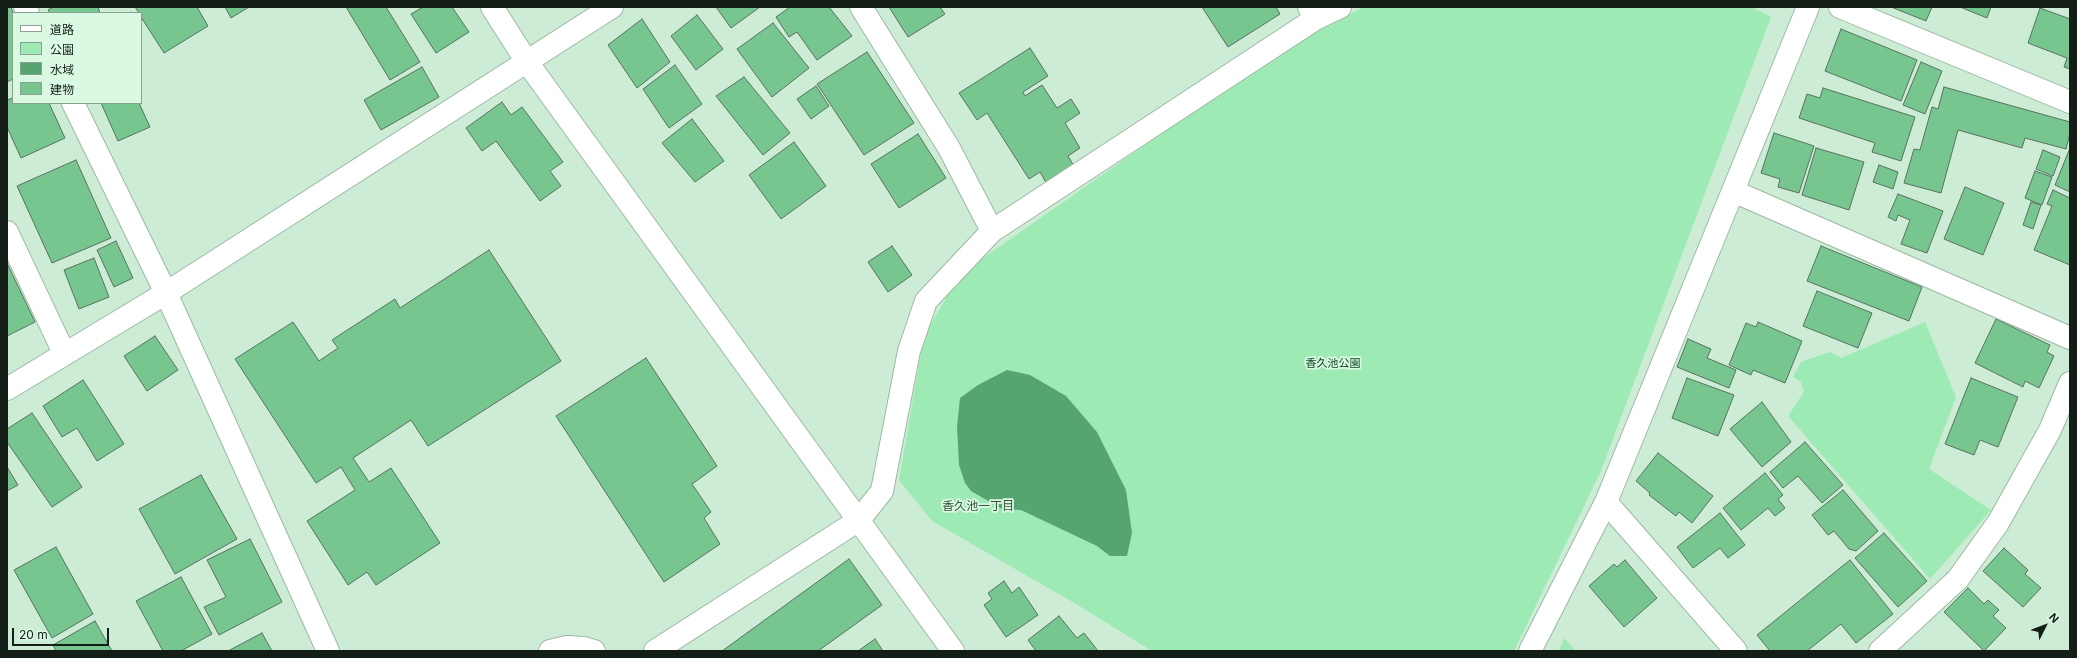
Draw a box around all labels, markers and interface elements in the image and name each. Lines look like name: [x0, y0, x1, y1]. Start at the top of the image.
legend: [12, 12, 142, 104]
text: 道路: [50, 22, 74, 37]
text: 公園: [50, 42, 74, 57]
text: 水域: [50, 62, 74, 77]
text: 建物: [50, 82, 74, 97]
park label: 香久池公園: [1306, 357, 1360, 371]
district label: 香久池一丁目: [942, 499, 1014, 513]
north arrow: [2025, 606, 2065, 646]
text: N: [2046, 610, 2062, 626]
scale bar: [14, 620, 111, 646]
text: 20 m: [19, 627, 48, 642]

